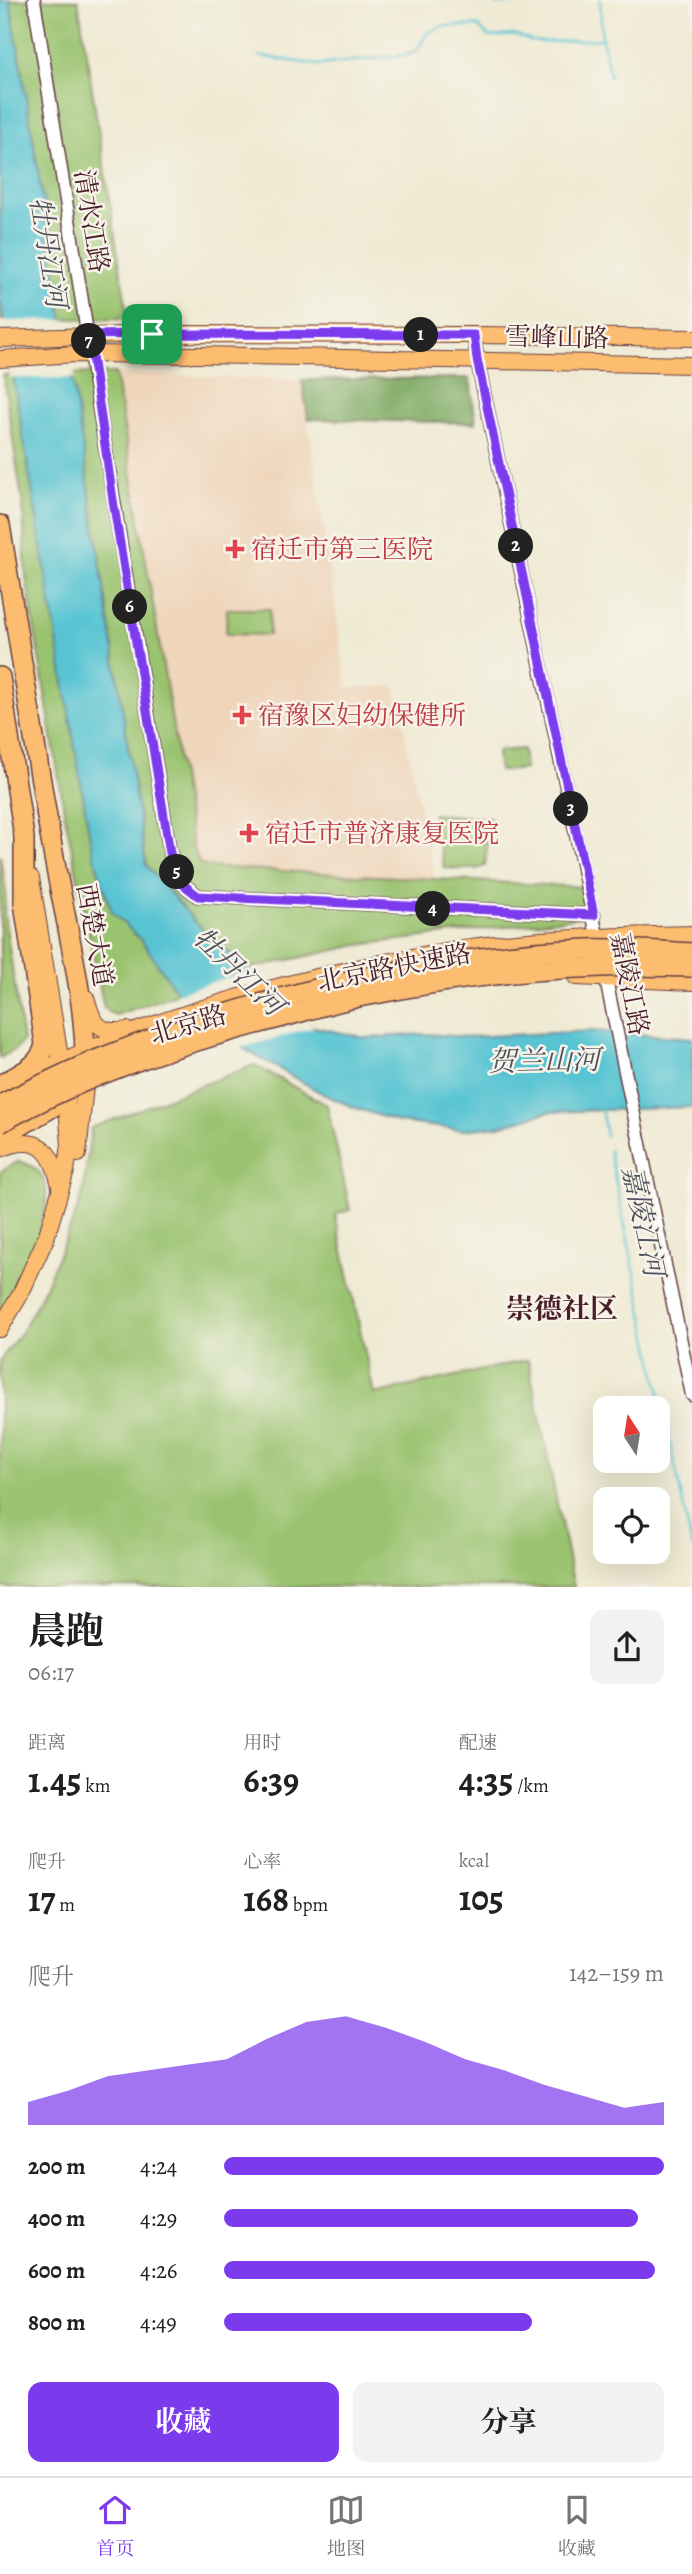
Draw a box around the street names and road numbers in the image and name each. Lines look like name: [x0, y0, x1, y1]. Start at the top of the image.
street label: 清水江路: [66, 167, 117, 275]
street label: 雪峰山路: [505, 319, 609, 356]
street label: 西楚大道: [68, 881, 121, 989]
street label: 嘉陵江路: [602, 930, 657, 1038]
street label: 北京路快速路: [314, 935, 474, 1000]
street label: 北京路: [146, 997, 230, 1052]

